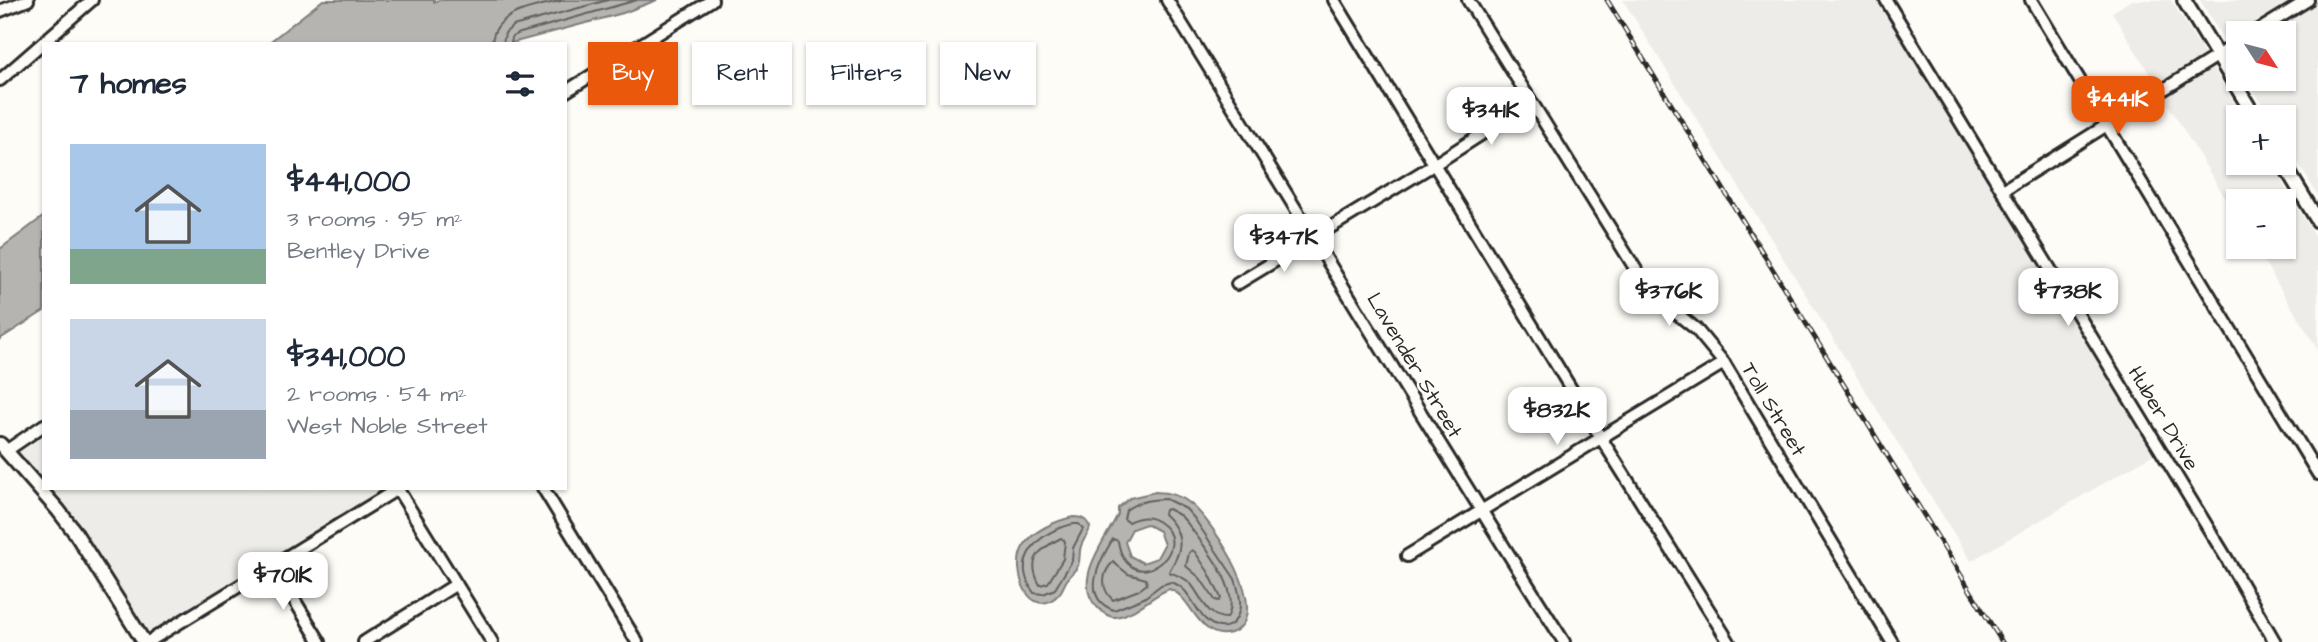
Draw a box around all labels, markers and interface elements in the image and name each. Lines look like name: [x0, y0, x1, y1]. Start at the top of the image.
north arrow: [2226, 21, 2296, 91]
map controls: [2226, 21, 2296, 259]
chip: Buy: [588, 42, 678, 105]
chip: Rent: [692, 42, 792, 105]
chip: Filters: [806, 42, 926, 105]
chip: New: [940, 42, 1036, 105]
text: 7 homes: [70, 63, 187, 105]
icon: filters: [501, 65, 539, 103]
pin: $441K: [2069, 76, 2167, 136]
text: $441K: [2088, 83, 2148, 115]
pin: $341K: [1442, 88, 1540, 147]
text: $341K: [1462, 94, 1520, 126]
button: +: [2226, 105, 2296, 175]
text: $441,000: [287, 161, 411, 203]
icon: home: [126, 172, 210, 256]
button: −: [2226, 189, 2296, 259]
text: 3 rooms · 95 m²: [287, 203, 463, 235]
pin: $347K: [1235, 215, 1333, 274]
text: $347K: [1250, 221, 1318, 253]
text: Bentley Drive: [287, 235, 430, 267]
pin: $376K: [1620, 268, 1718, 328]
pin: $738K: [2019, 268, 2117, 328]
text: $376K: [1635, 275, 1703, 307]
text: $738K: [2034, 275, 2102, 307]
street label: Lavender Street: [1360, 287, 1470, 444]
text: $341,000: [287, 336, 405, 378]
icon: home: [126, 347, 210, 431]
street label: Toll Street: [1734, 357, 1813, 462]
street label: Huber Drive: [2121, 361, 2206, 476]
text: 2 rooms · 54 m²: [287, 378, 467, 410]
pin: $832K: [1508, 388, 1606, 447]
text: $832K: [1524, 394, 1590, 426]
text: West Noble Street: [287, 410, 488, 442]
pin: $701K: [234, 552, 332, 612]
text: $701K: [254, 559, 312, 591]

